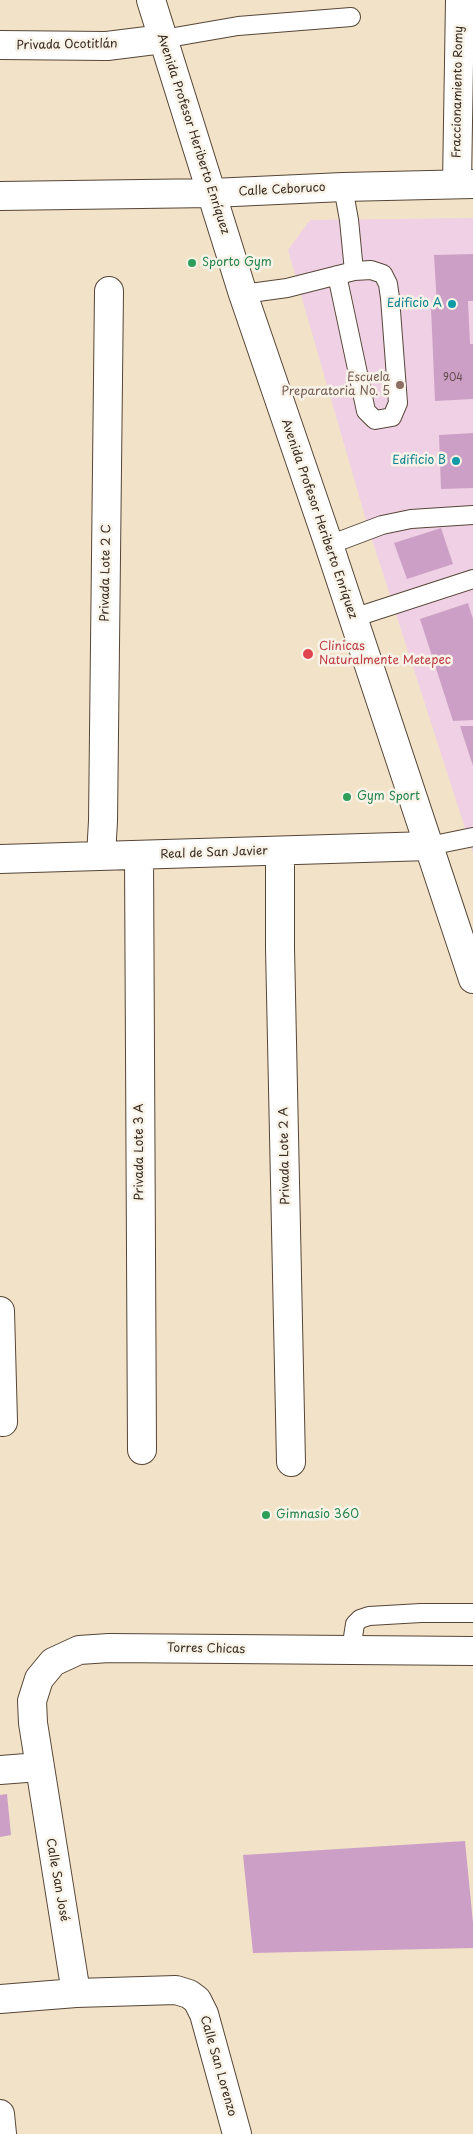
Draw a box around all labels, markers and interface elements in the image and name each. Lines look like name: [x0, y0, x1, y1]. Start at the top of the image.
street label: Fraccionamiento Romy: [450, 26, 466, 158]
street label: Avenida Profesor Heriberto Enríquez: [154, 32, 232, 236]
street label: Privada Ocotitlán: [16, 37, 118, 53]
street label: Calle Ceboruco: [238, 181, 326, 199]
place label: Sporto Gym: [202, 256, 272, 270]
marker: Sporto Gym: [186, 257, 198, 269]
place label: Edificio A: [387, 297, 442, 311]
marker: Edificio A: [446, 298, 458, 310]
place label: Escuela Preparatoria No. 5: [281, 371, 390, 399]
house number: 904: [443, 372, 463, 384]
marker: Escuela Preparatoria No. 5: [394, 379, 406, 391]
street label: Avenida Profesor Heriberto Enríquez: [278, 417, 360, 621]
place label: Edificio B: [392, 454, 446, 468]
marker: Edificio B: [450, 455, 462, 467]
street label: Privada Lote 2 C: [98, 524, 114, 622]
place label: Clinicas Naturalmente Metepec: [319, 640, 451, 668]
marker: Clinicas Naturalmente Metepec: [301, 647, 315, 661]
place label: Gym Sport: [357, 790, 420, 804]
marker: Gym Sport: [341, 791, 353, 803]
street label: Real de San Javier: [160, 844, 268, 862]
street label: Privada Lote 3 A: [133, 1104, 147, 1200]
street label: Privada Lote 2 A: [277, 1107, 293, 1205]
place label: Gimnasio 360: [276, 1508, 359, 1522]
marker: Gimnasio 360: [260, 1509, 272, 1521]
street label: Torres Chicas: [167, 1641, 245, 1657]
street label: Calle San José: [43, 1837, 71, 1923]
street label: Calle San Lorenzo: [197, 2014, 239, 2118]

